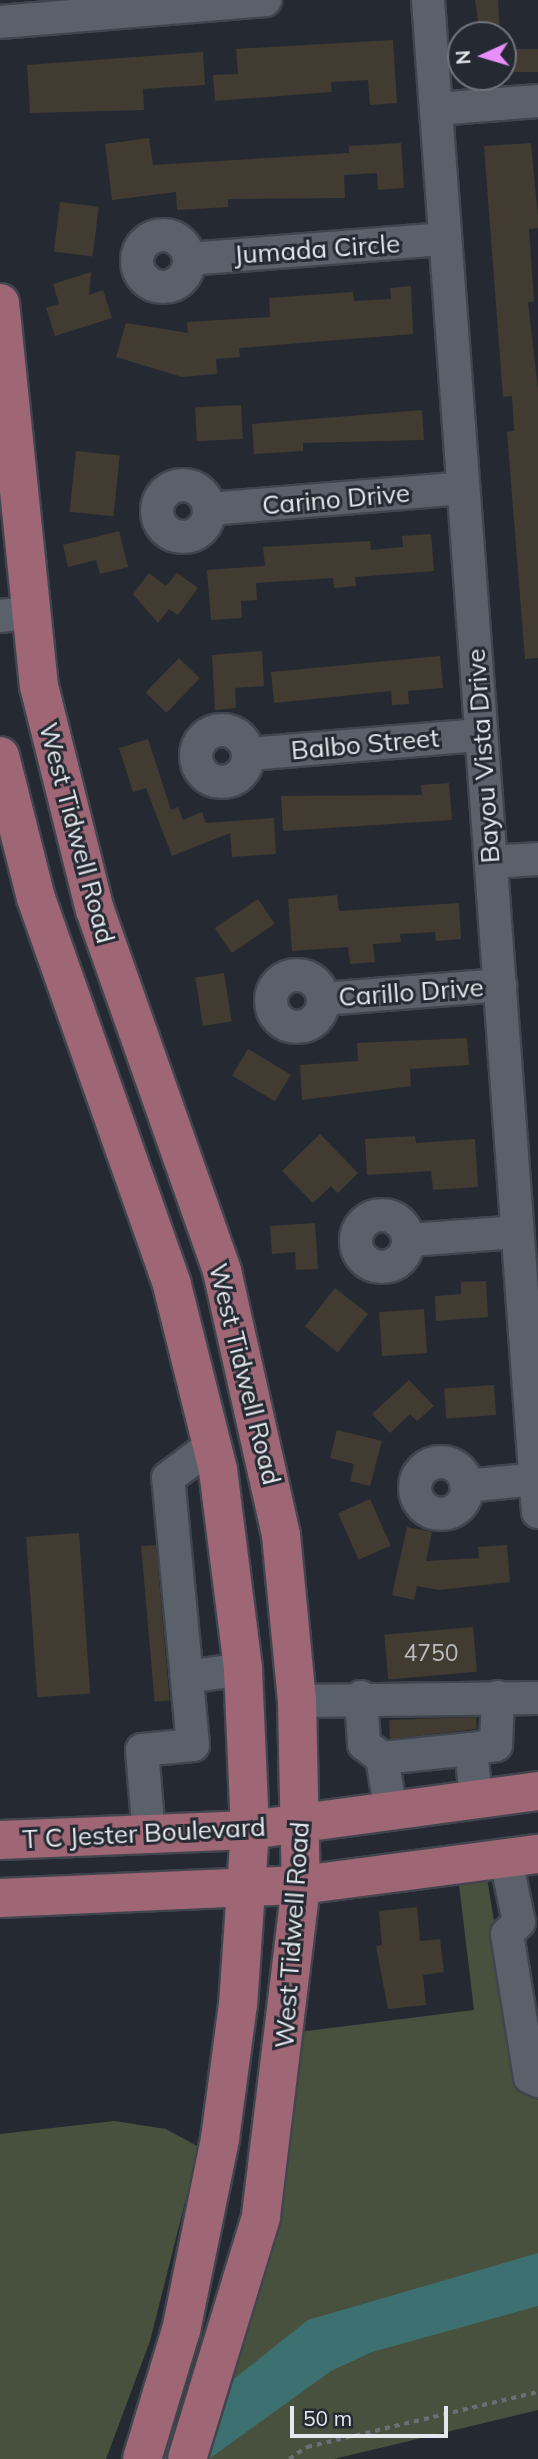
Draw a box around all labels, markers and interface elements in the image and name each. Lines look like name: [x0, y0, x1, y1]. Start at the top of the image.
north arrow: [447, 21, 517, 91]
text: N: [451, 49, 476, 65]
street label: Jumada Circle: [233, 228, 401, 270]
street label: Carino Drive: [261, 477, 411, 521]
street label: Bayou Vista Drive: [460, 648, 506, 864]
street label: West Tidwell Road: [33, 719, 121, 947]
street label: Balbo Street: [290, 722, 440, 766]
street label: Carillo Drive: [337, 971, 485, 1013]
street label: West Tidwell Road: [202, 1260, 288, 1488]
house number: 4750: [403, 1639, 459, 1667]
street label: T C Jester Boulevard: [22, 1811, 266, 1855]
street label: West Tidwell Road: [269, 1821, 315, 2049]
scale bar: [293, 2392, 450, 2436]
text: 50 m: [303, 2405, 352, 2431]

